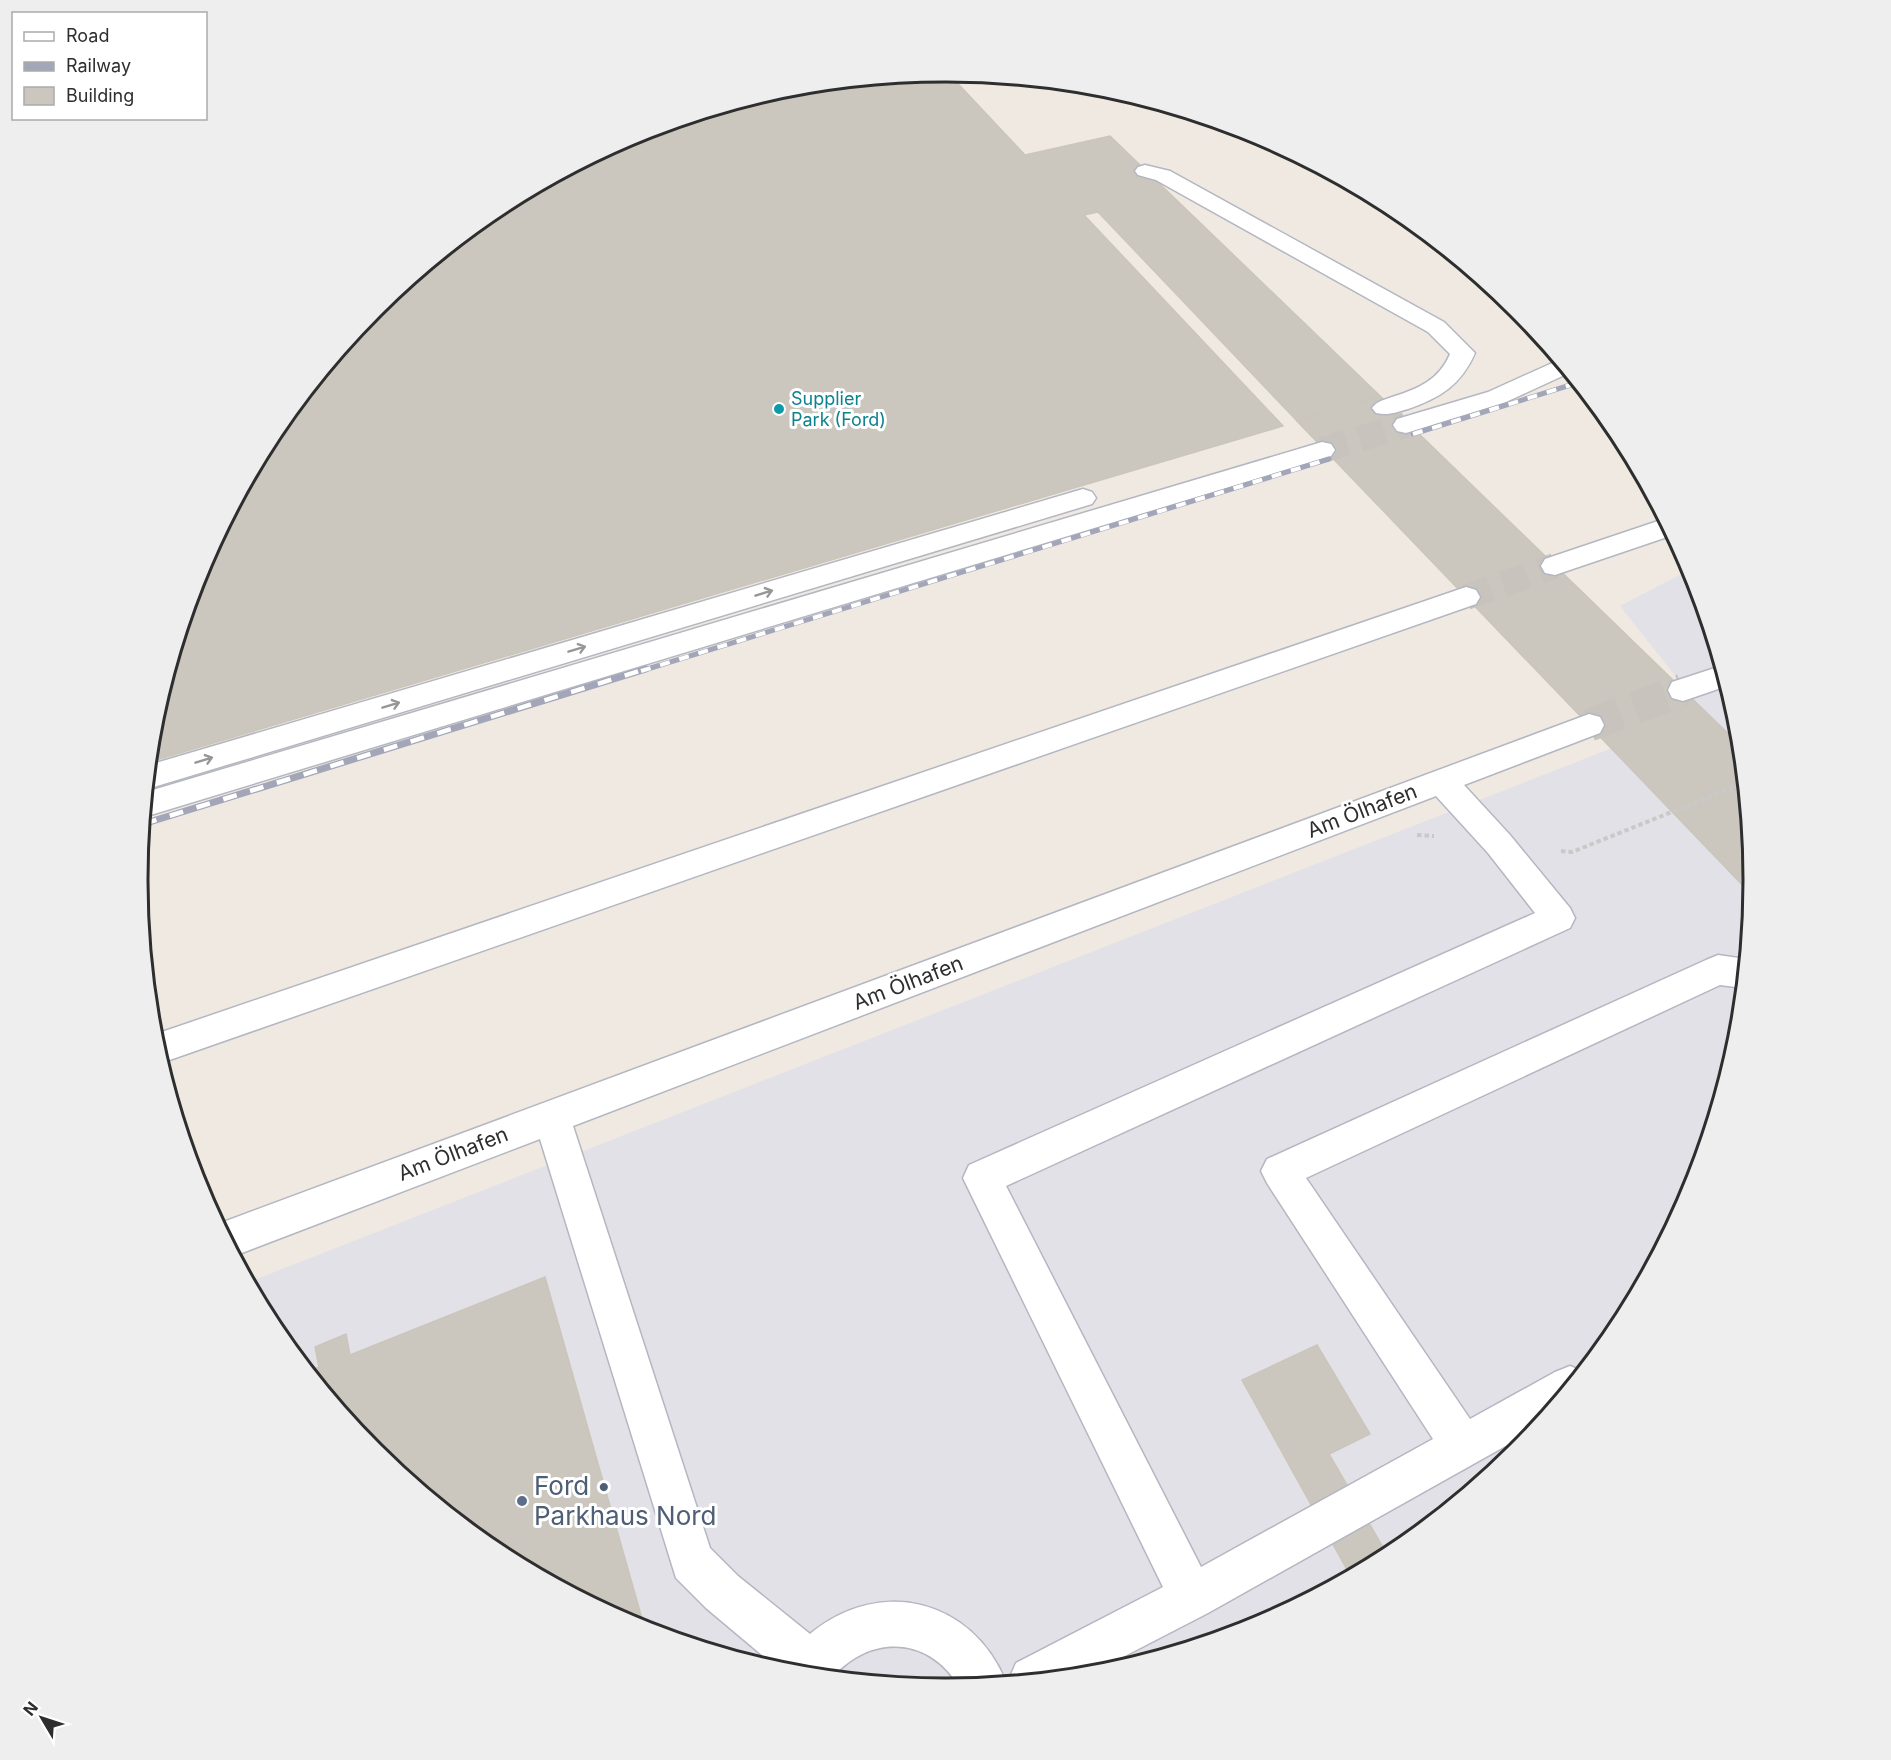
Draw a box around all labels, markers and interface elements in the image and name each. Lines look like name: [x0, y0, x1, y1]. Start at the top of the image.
legend: [12, 12, 207, 120]
text: Road: [66, 25, 109, 46]
text: Railway: [66, 55, 131, 76]
text: Building: [66, 85, 134, 106]
place label: Supplier Park (Ford): [791, 388, 886, 430]
marker: Supplier Park (Ford): [772, 402, 786, 416]
one-way arrow: [754, 587, 773, 598]
one-way arrow: [568, 643, 587, 654]
one-way arrow: [381, 699, 400, 710]
one-way arrow: [194, 754, 213, 765]
street label: Am Ölhafen: [1303, 778, 1420, 843]
street label: Am Ölhafen: [849, 950, 966, 1015]
street label: Am Ölhafen: [394, 1121, 511, 1186]
place label: Ford • Parkhaus Nord: [534, 1470, 717, 1531]
marker: Ford • Parkhaus Nord: [515, 1494, 529, 1508]
north arrow: [12, 1688, 72, 1748]
text: N: [19, 1698, 42, 1720]

